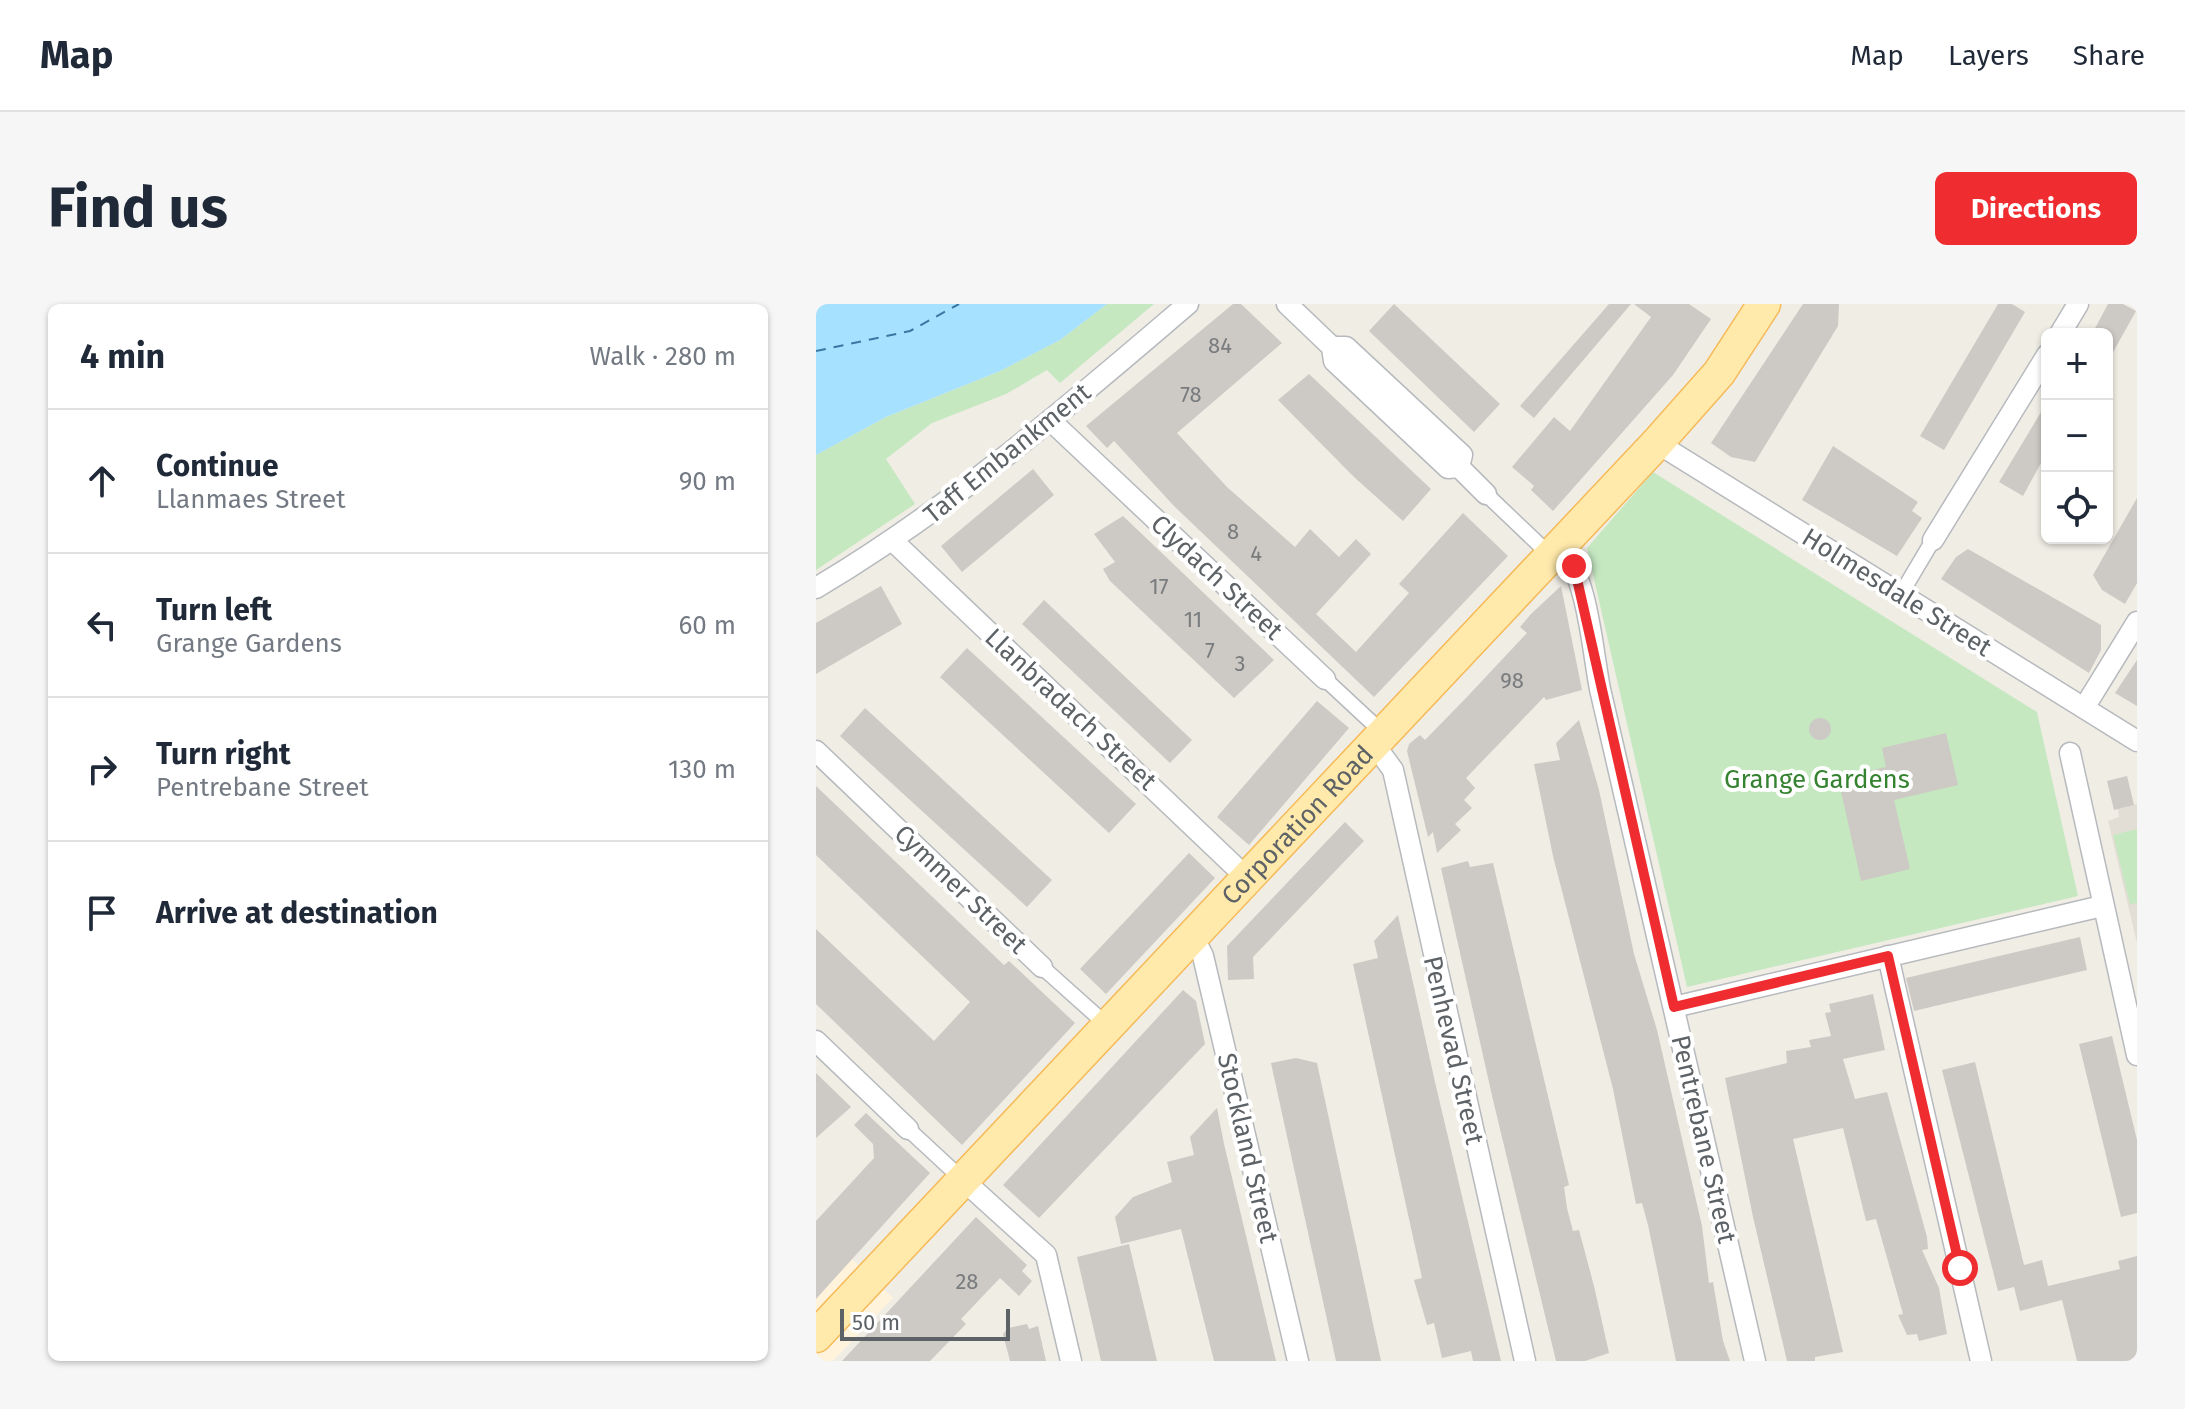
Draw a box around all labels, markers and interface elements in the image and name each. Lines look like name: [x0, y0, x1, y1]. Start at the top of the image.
text: Map: [40, 32, 113, 78]
text: Map: [1850, 39, 1904, 72]
text: Layers: [1948, 39, 2029, 72]
text: Share: [2073, 39, 2145, 72]
button: Directions: [1935, 172, 2137, 245]
text: Find us: [48, 175, 228, 242]
map controls: [2041, 328, 2113, 544]
button: +: [2041, 328, 2113, 400]
house number: 84: [1208, 332, 1232, 359]
text: 4 min: [80, 336, 165, 377]
text: Walk · 280 m: [590, 341, 736, 372]
street label: Taff Embankment: [918, 376, 1097, 530]
house number: 78: [1180, 381, 1202, 408]
button: −: [2041, 400, 2113, 472]
text: Continue: [156, 448, 279, 484]
icon: ahead: [80, 459, 124, 503]
text: 90 m: [679, 466, 736, 497]
button: locate: [2041, 472, 2113, 544]
text: Llanmaes Street: [156, 484, 346, 515]
street label: Clydach Street: [1144, 508, 1290, 647]
house number: 8: [1227, 518, 1239, 545]
street label: Holmesdale Street: [1796, 522, 1998, 664]
house number: 4: [1250, 540, 1262, 567]
route end: [1556, 548, 1592, 584]
house number: 17: [1149, 573, 1169, 600]
text: Turn left: [156, 592, 272, 628]
icon: left: [80, 603, 124, 647]
house number: 11: [1184, 606, 1202, 633]
text: 60 m: [678, 610, 736, 641]
street label: Llanbradach Street: [979, 622, 1163, 797]
text: Grange Gardens: [156, 628, 342, 659]
house number: 7: [1205, 637, 1215, 664]
house number: 3: [1235, 650, 1245, 677]
house number: 98: [1500, 667, 1524, 694]
text: Turn right: [156, 736, 291, 772]
street label: Corporation Road: [1215, 739, 1380, 911]
icon: right: [80, 747, 124, 791]
text: 130 m: [668, 754, 736, 785]
park label: Grange Gardens: [1724, 764, 1910, 795]
text: Pentrebane Street: [156, 772, 369, 803]
street label: Cymmer Street: [888, 818, 1034, 961]
icon: arrive: [80, 891, 124, 935]
text: Arrive at destination: [156, 895, 438, 931]
street label: Penhevad Street: [1417, 953, 1490, 1148]
street label: Pentrebane Street: [1664, 1032, 1743, 1247]
street label: Stockland Street: [1211, 1050, 1285, 1247]
route start: [1942, 1250, 1978, 1286]
house number: 28: [955, 1268, 979, 1295]
scale bar: [840, 1305, 1010, 1341]
text: 50 m: [852, 1309, 900, 1336]

